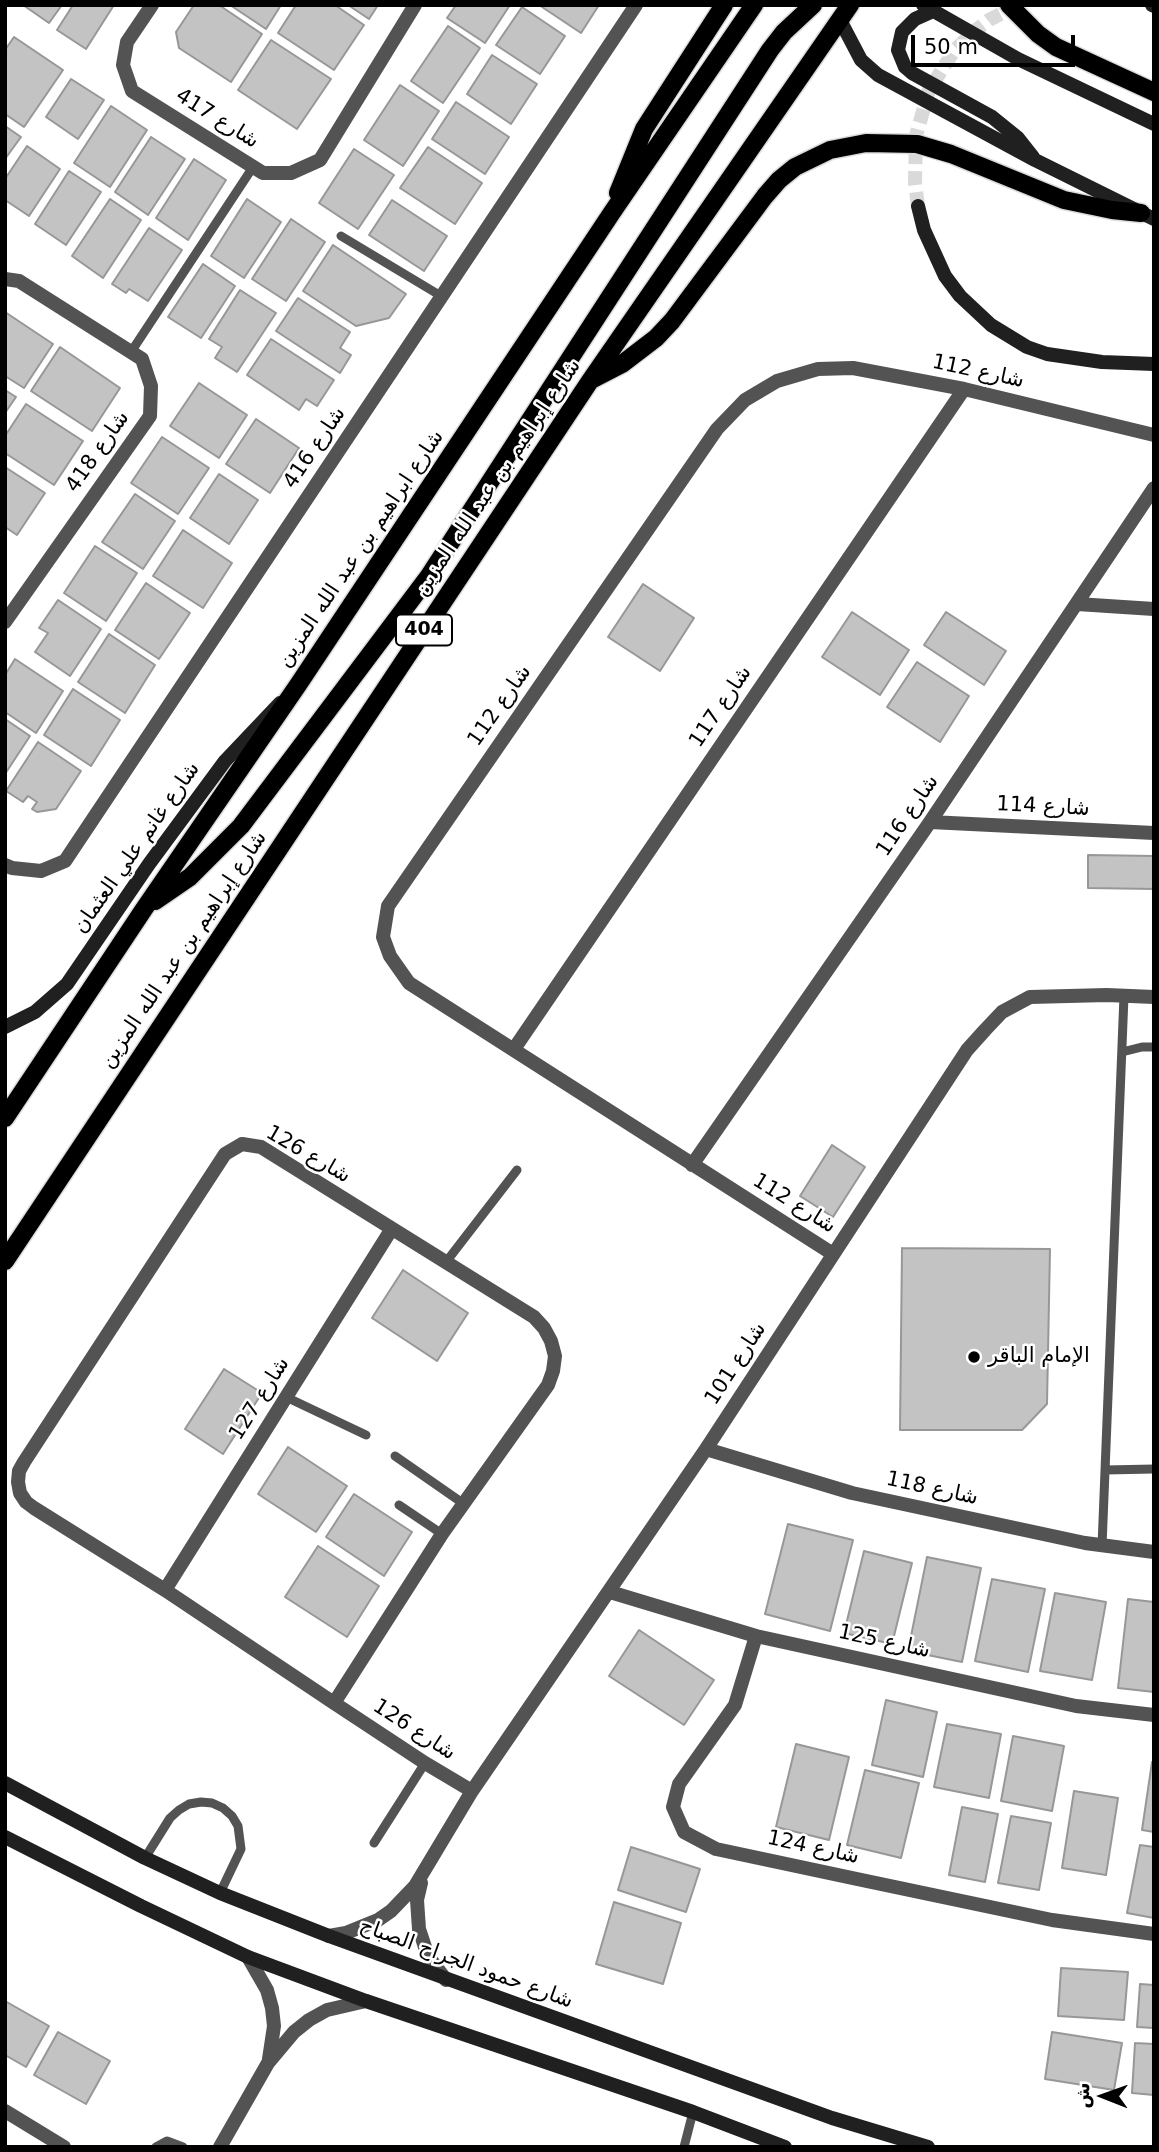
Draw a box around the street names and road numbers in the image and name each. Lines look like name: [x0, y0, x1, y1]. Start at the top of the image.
street label: شارع 417: [171, 84, 263, 154]
street label: شارع 112: [930, 350, 1026, 394]
street label: شارع إبراهيم بن عبد الله المزين: [409, 355, 587, 601]
street label: شارع 416: [278, 402, 352, 494]
street label: شارع 418: [61, 407, 135, 497]
street label: شارع ابراهيم بن عبد الله المزين: [272, 426, 450, 672]
road number: 404: [396, 614, 452, 646]
street label: شارع 112: [463, 661, 537, 751]
street label: شارع 117: [684, 661, 758, 753]
street label: شارع غانم علي العثمان: [68, 757, 206, 939]
street label: شارع 116: [871, 770, 945, 862]
street label: شارع 114: [996, 792, 1090, 822]
street label: شارع إبراهيم بن عبد الله المزين: [95, 827, 273, 1073]
street label: شارع 126: [261, 1121, 355, 1189]
street label: شارع 112: [748, 1169, 840, 1239]
street label: شارع 101: [700, 1318, 772, 1410]
street label: شارع 127: [225, 1353, 295, 1445]
street label: شارع 118: [884, 1467, 980, 1511]
street label: شارع 125: [836, 1620, 932, 1664]
street label: شارع 126: [368, 1694, 460, 1766]
street label: شارع 124: [765, 1826, 861, 1870]
street label: شارع حمود الجراح الصباح: [356, 1914, 576, 2014]

